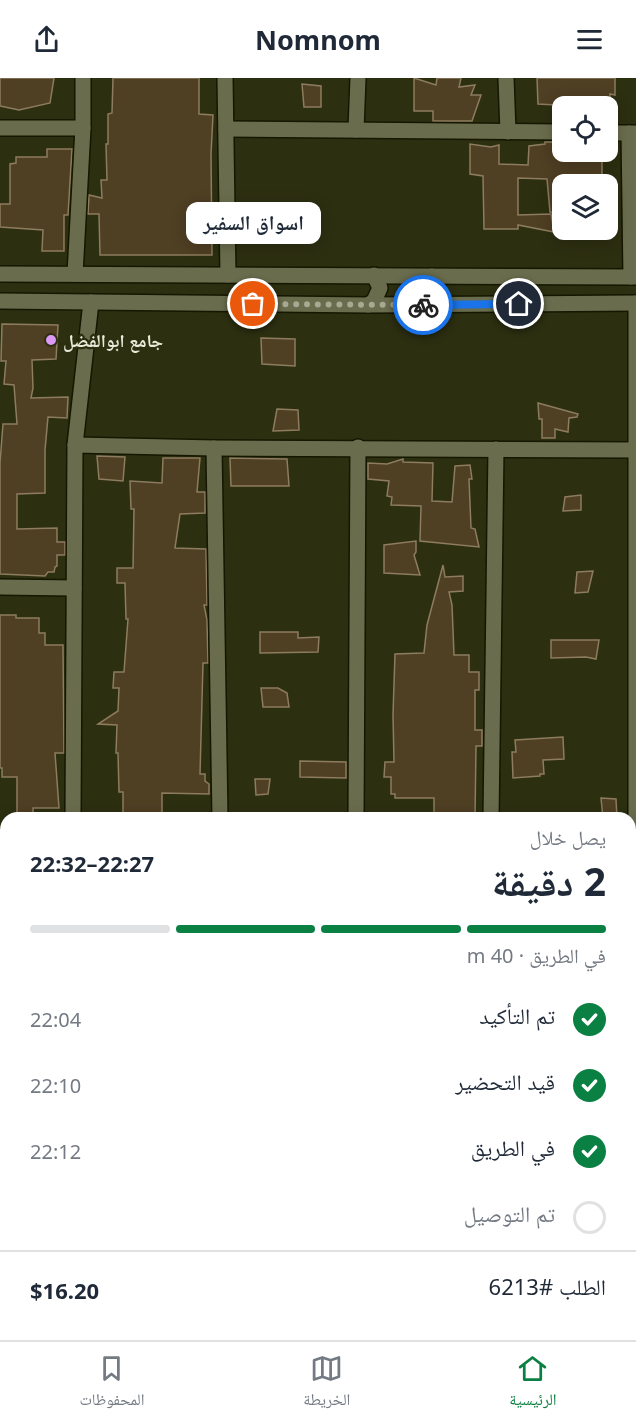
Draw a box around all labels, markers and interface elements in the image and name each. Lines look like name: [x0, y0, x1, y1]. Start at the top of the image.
text: Nomnom: [255, 21, 381, 58]
icon: share: [30, 23, 63, 56]
icon: menu: [573, 23, 606, 56]
map controls: [552, 96, 618, 240]
button: locate: [552, 96, 618, 162]
button: layers: [552, 174, 618, 240]
callout: اسواق السفير: [186, 202, 320, 244]
text: اسواق السفير: [203, 209, 304, 236]
courier: [393, 275, 453, 335]
pin: [227, 278, 278, 329]
pin: [493, 278, 544, 329]
icon: bag: [236, 287, 269, 320]
icon: home: [502, 287, 535, 320]
icon: bike: [407, 289, 440, 322]
place label: جامع ابوالفضل: [63, 328, 164, 353]
marker: جامع ابوالفضل: [44, 333, 58, 347]
text: يصل خلال: [530, 824, 606, 851]
text: 22:27–22:32: [30, 848, 154, 878]
text: 2 دقيقة: [492, 854, 606, 907]
text: في الطريق · 40 m: [467, 942, 606, 969]
text: تم التأكيد: [479, 1000, 555, 1030]
icon: check: [573, 1003, 606, 1036]
text: 22:04: [30, 1006, 81, 1033]
text: قيد التحضير: [455, 1066, 555, 1096]
icon: check: [573, 1069, 606, 1102]
text: 22:10: [30, 1072, 81, 1099]
text: في الطريق: [471, 1132, 555, 1162]
icon: check: [573, 1135, 606, 1168]
text: 22:12: [30, 1138, 81, 1165]
text: تم التوصيل: [464, 1198, 555, 1228]
text: الطلب #6213: [489, 1271, 606, 1301]
text: $16.20: [30, 1275, 99, 1305]
tab: المحفوظات: [79, 1352, 145, 1415]
tab: الخريطة: [303, 1352, 350, 1415]
tab: الرئيسية: [509, 1352, 557, 1415]

